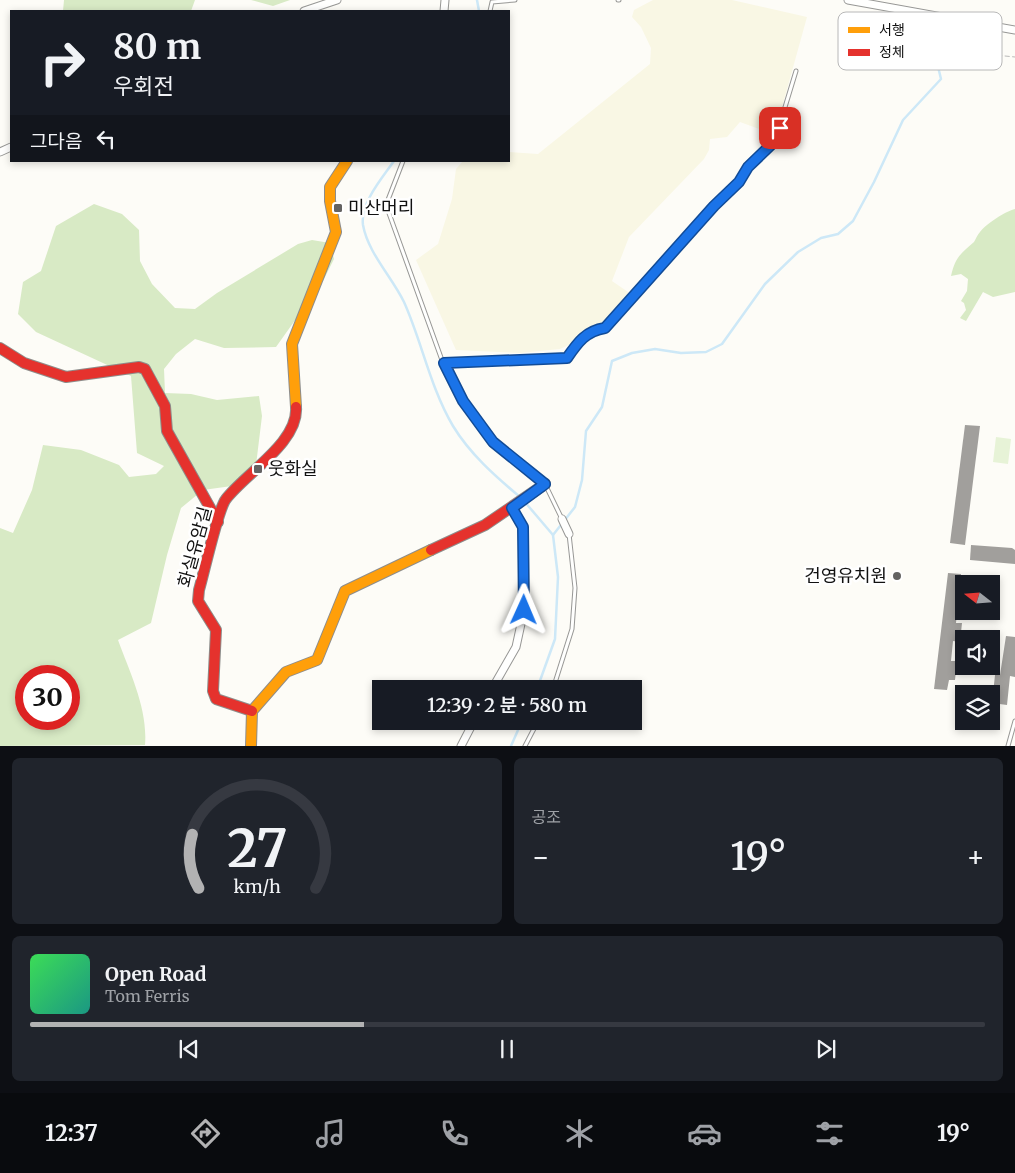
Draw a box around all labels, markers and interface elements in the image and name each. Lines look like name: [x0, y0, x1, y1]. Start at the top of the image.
legend: [838, 12, 1002, 70]
text: 서행: [879, 21, 905, 39]
text: 80 m: [113, 25, 201, 69]
icon: right: [30, 30, 95, 95]
text: 정체: [879, 43, 905, 61]
text: 우회전: [113, 72, 174, 100]
pin: [759, 107, 801, 149]
icon: arrive: [766, 114, 794, 142]
icon: left: [92, 125, 120, 153]
text: 그다음: [30, 129, 82, 153]
place label: 미산머리: [348, 196, 414, 219]
marker: 미산머리: [332, 202, 344, 214]
place label: 웃화실: [268, 457, 318, 480]
marker: 웃화실: [252, 463, 264, 475]
street label: 화실유암길: [173, 504, 216, 590]
place label: 건영유치원: [804, 564, 887, 587]
marker: 건영유치원: [891, 570, 903, 582]
north arrow: [955, 575, 1000, 620]
map controls: [955, 575, 1000, 730]
position arrow: [497, 583, 549, 635]
button: sound: [955, 630, 1000, 675]
speed limit sign: 30: [15, 665, 80, 730]
button: layers: [955, 685, 1000, 730]
text: 12:39 · 2 분 · 580 m: [427, 693, 587, 717]
text: 공조: [532, 807, 561, 827]
text: 27: [227, 816, 287, 881]
text: 19°: [730, 833, 786, 880]
text: −: [532, 839, 550, 875]
text: +: [966, 839, 985, 875]
text: km/h: [233, 875, 281, 898]
text: Open Road: [105, 962, 207, 986]
text: Tom Ferris: [105, 986, 190, 1006]
icon: previous: [175, 1035, 203, 1063]
icon: pause: [493, 1035, 521, 1063]
icon: next: [812, 1035, 840, 1063]
icon: directions: [188, 1116, 223, 1151]
icon: music: [313, 1116, 348, 1151]
icon: phone: [437, 1116, 472, 1151]
icon: climate: [562, 1116, 597, 1151]
icon: car: [687, 1116, 722, 1151]
icon: filters: [812, 1116, 847, 1151]
text: 12:37: [45, 1119, 98, 1147]
text: 19°: [937, 1119, 970, 1147]

